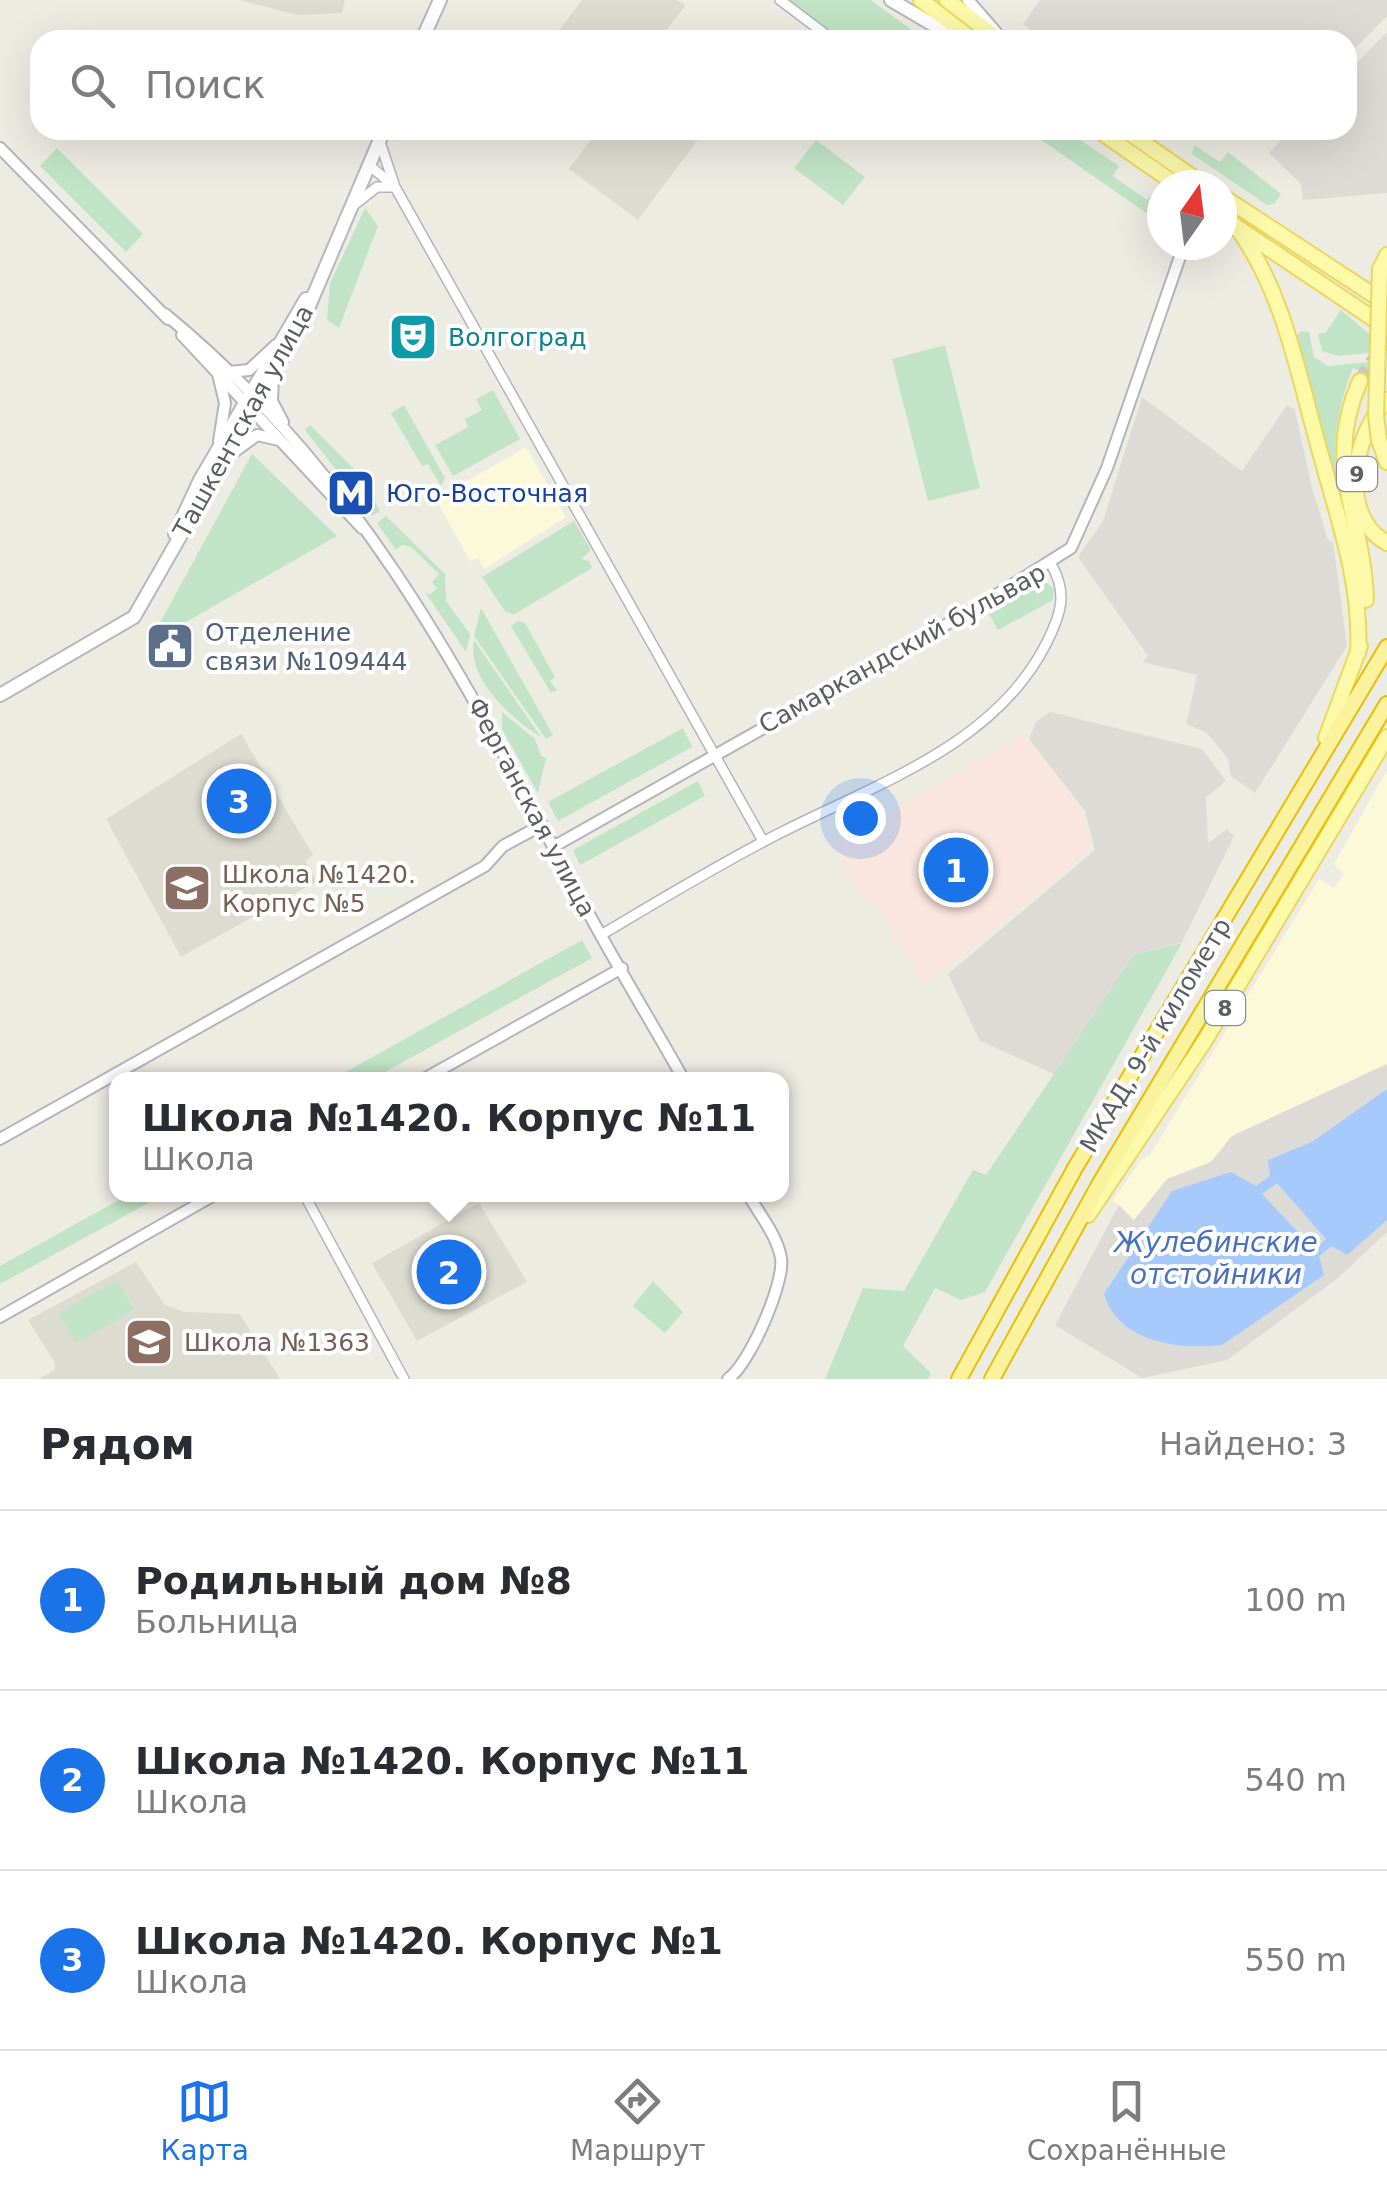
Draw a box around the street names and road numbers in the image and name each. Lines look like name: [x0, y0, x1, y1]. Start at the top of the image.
street label: Ташкентская улица: [167, 300, 319, 543]
road number: 9: [1337, 457, 1377, 491]
street label: Самаркандский бульвар: [754, 557, 1051, 739]
street label: Ферганская улица: [461, 693, 602, 922]
street label: МКАД, 9-й километр: [1074, 913, 1237, 1158]
road number: 8: [1205, 991, 1245, 1025]

